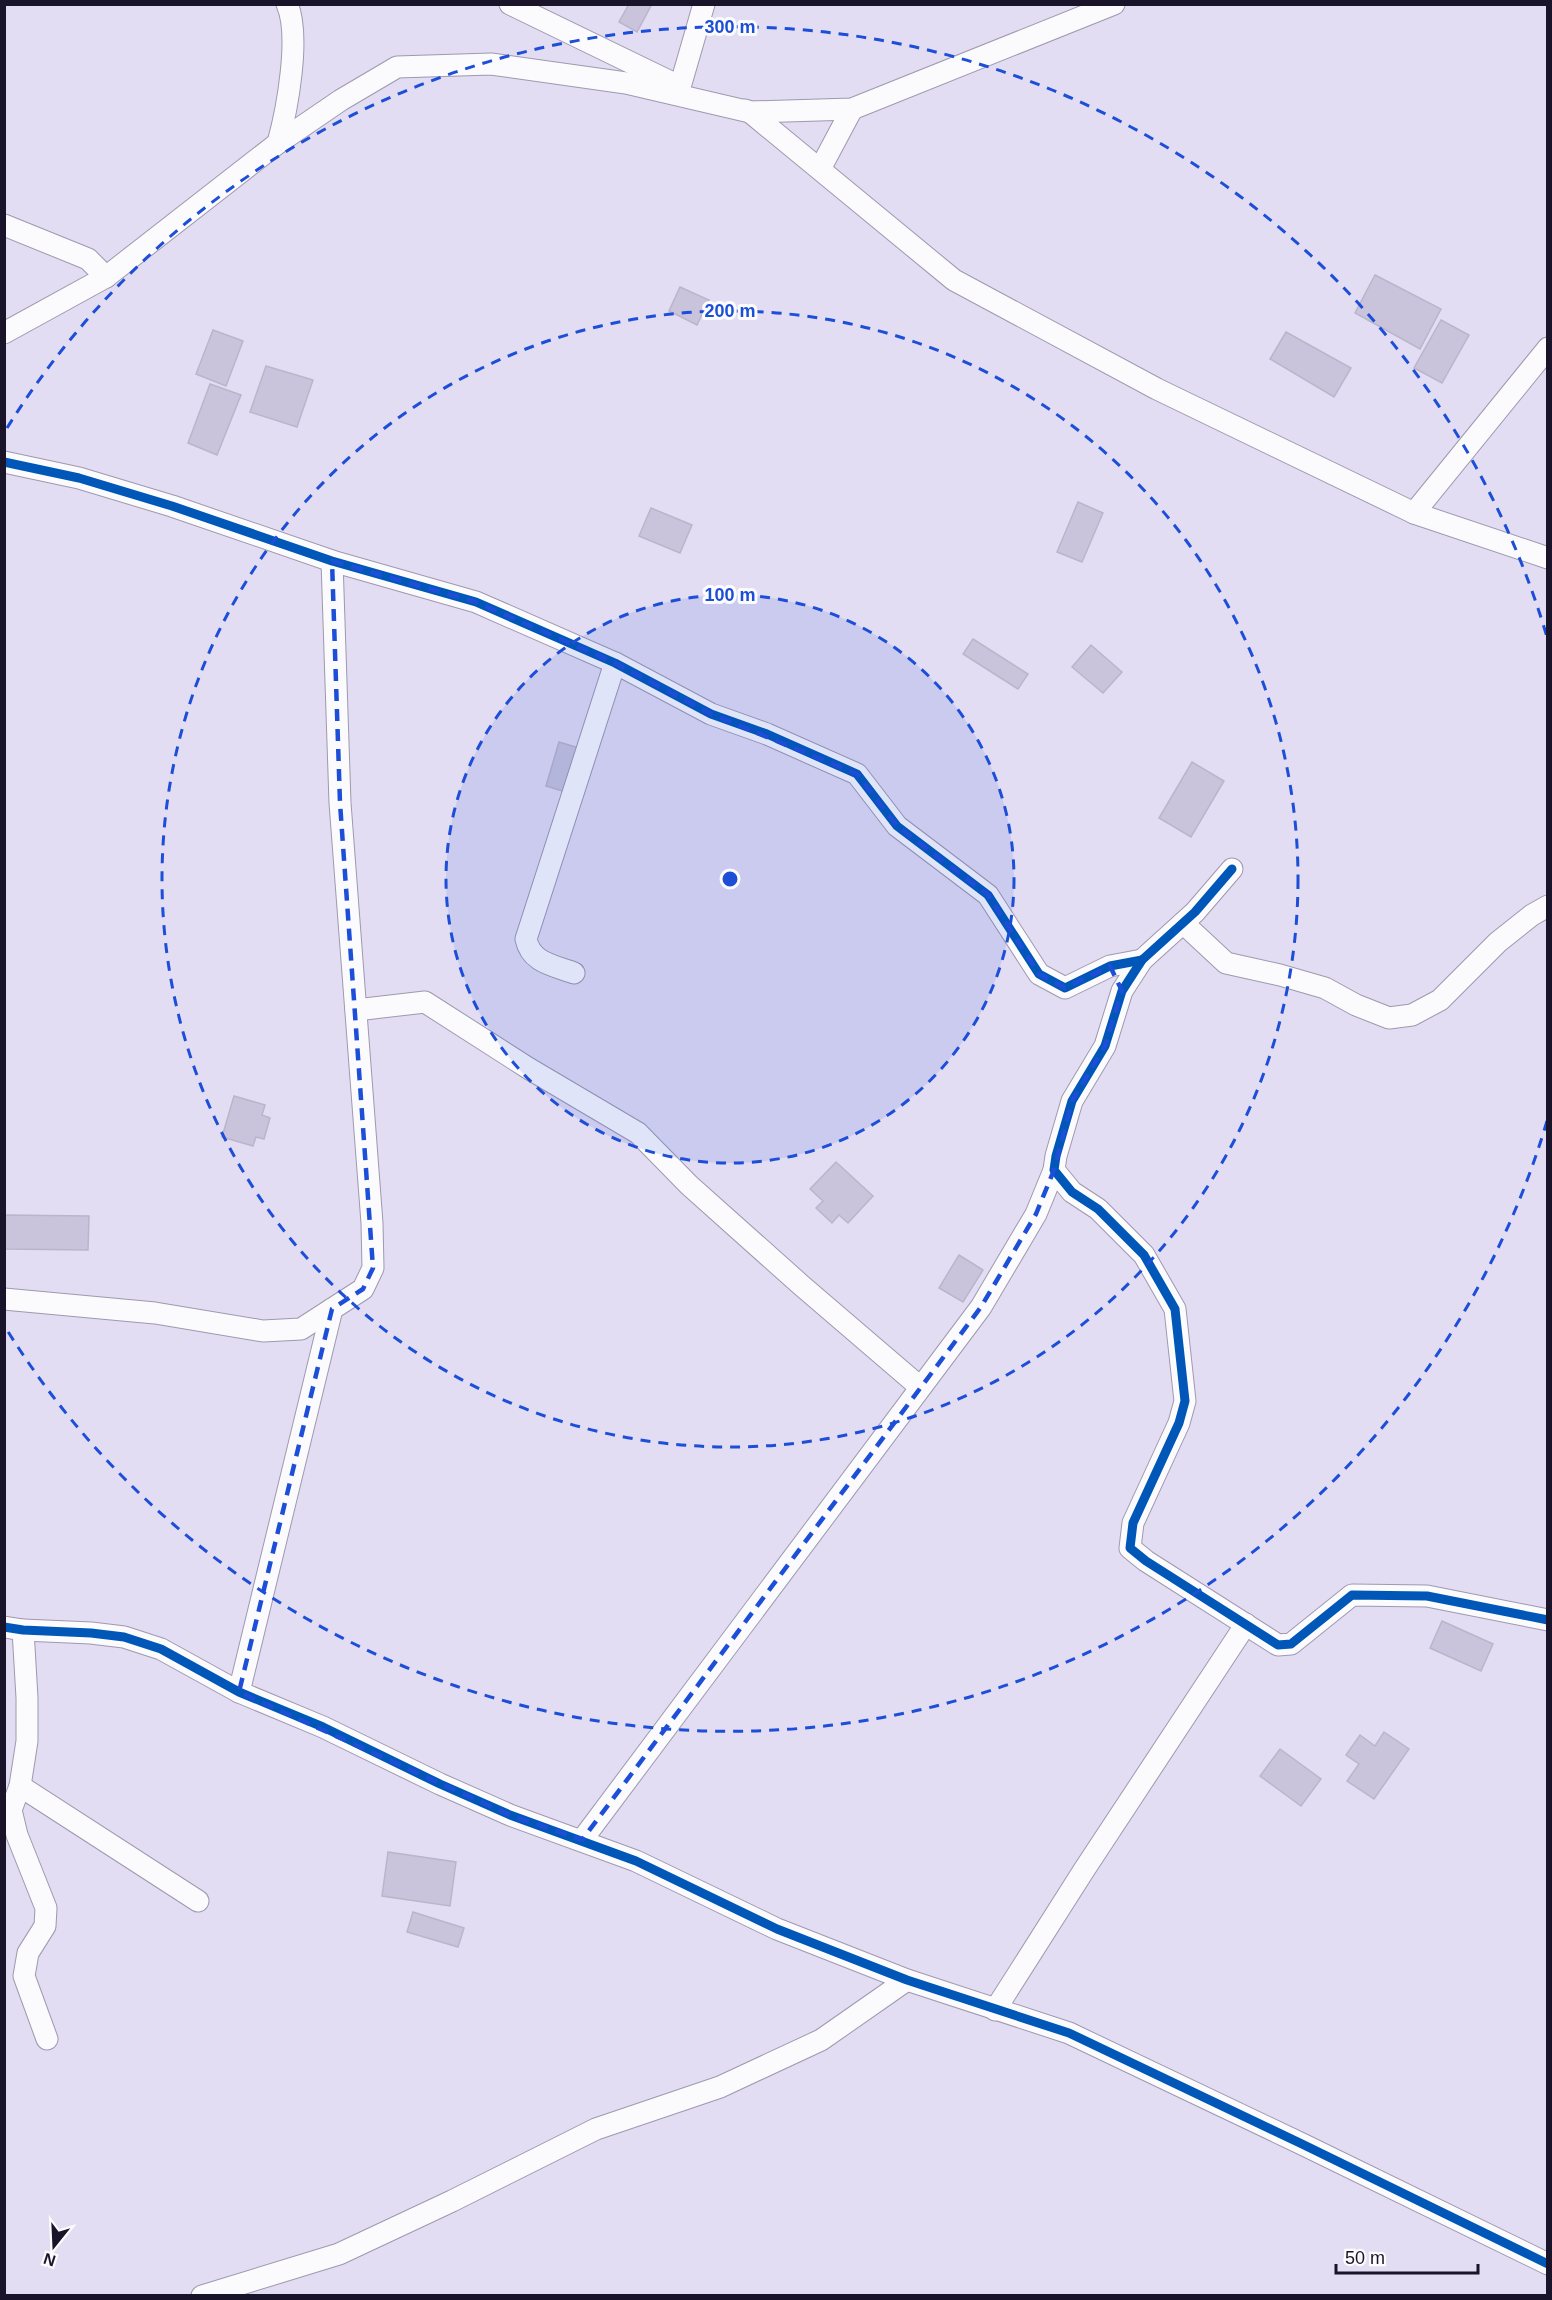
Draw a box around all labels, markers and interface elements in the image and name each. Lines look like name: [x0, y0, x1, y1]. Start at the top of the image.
text: 300 m: [704, 17, 756, 37]
text: 200 m: [704, 301, 756, 321]
text: 100 m: [704, 585, 756, 605]
centre of rings: [720, 869, 740, 889]
north arrow: [24, 2216, 84, 2276]
scale bar: [1336, 2237, 1478, 2275]
text: 50 m: [1345, 2248, 1385, 2268]
text: N: [41, 2250, 58, 2270]

